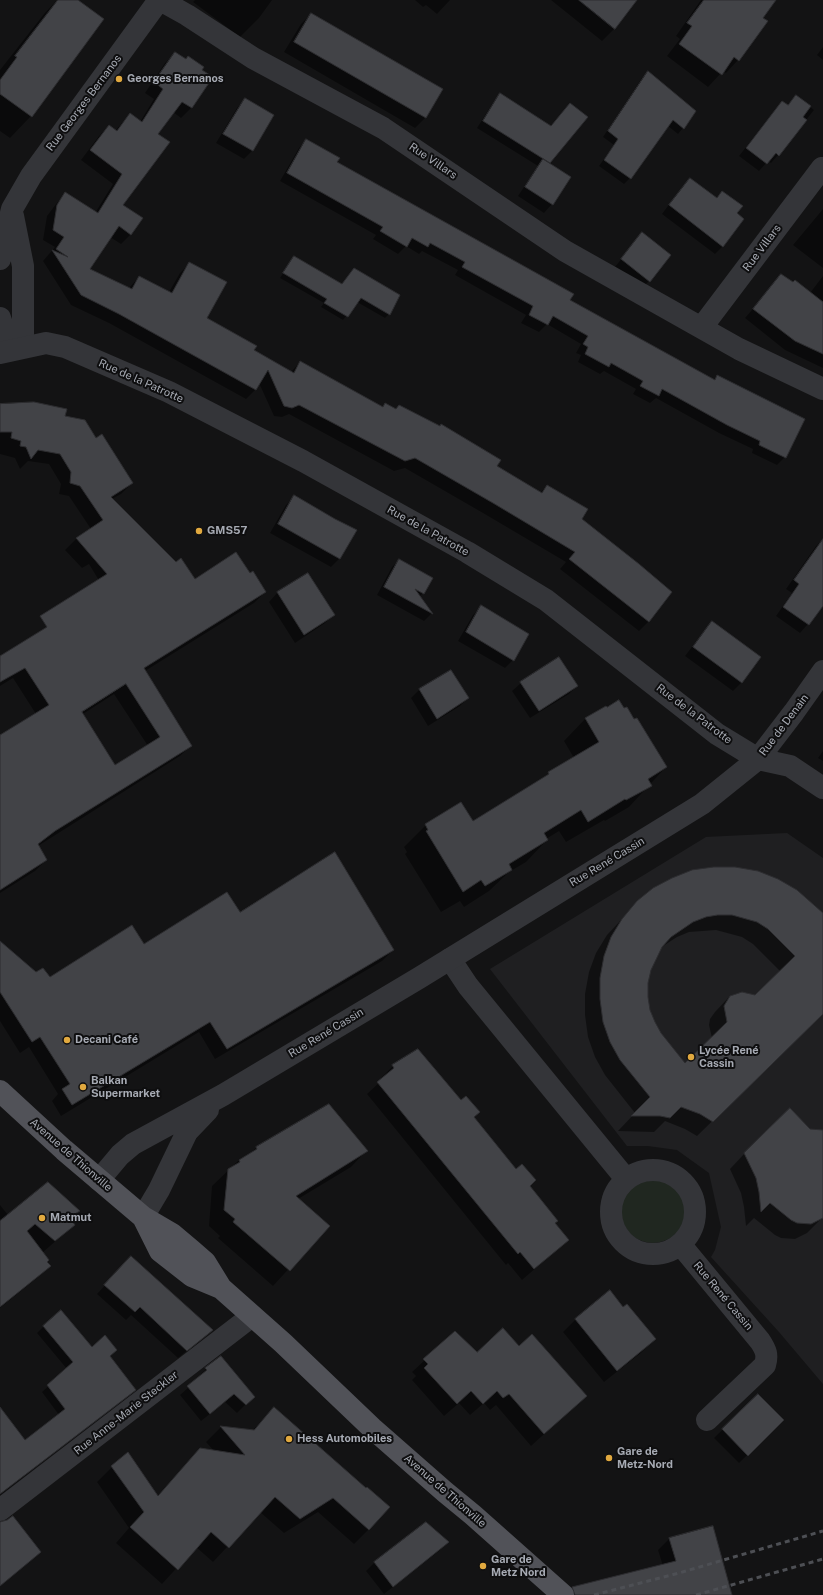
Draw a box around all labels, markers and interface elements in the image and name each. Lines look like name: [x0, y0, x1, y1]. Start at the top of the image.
street label: Rue Georges Bernanos: [44, 52, 124, 154]
place label: Georges Bernanos: [127, 72, 224, 86]
marker: Georges Bernanos: [114, 74, 124, 84]
street label: Rue Villars: [406, 140, 460, 182]
street label: Rue Villars: [740, 222, 784, 274]
street label: Rue de la Patrotte: [97, 356, 185, 406]
street label: Rue de la Patrotte: [385, 503, 471, 559]
place label: GMS57: [207, 524, 247, 538]
marker: GMS57: [194, 526, 204, 536]
street label: Rue de la Patrotte: [654, 681, 734, 747]
street label: Rue de Denain: [757, 692, 811, 758]
street label: Rue René Cassin: [567, 834, 647, 890]
street label: Rue René Cassin: [286, 1005, 366, 1061]
place label: Decani Café: [75, 1033, 138, 1047]
marker: Decani Café: [62, 1035, 72, 1045]
place label: Lycée René Cassin: [699, 1044, 759, 1070]
marker: Lycée René Cassin: [686, 1052, 696, 1062]
place label: Balkan Supermarket: [91, 1074, 160, 1100]
marker: Balkan Supermarket: [78, 1082, 88, 1092]
street label: Avenue de Thionville: [27, 1116, 115, 1194]
place label: Matmut: [50, 1211, 92, 1225]
marker: Matmut: [37, 1213, 47, 1223]
street label: Rue René Cassin: [691, 1259, 755, 1333]
street label: Rue Anne-Marie Steckler: [71, 1368, 181, 1458]
place label: Hess Automobiles: [297, 1432, 392, 1446]
marker: Hess Automobiles: [284, 1434, 294, 1444]
place label: Gare de Metz-Nord: [617, 1445, 673, 1471]
street label: Avenue de Thionville: [401, 1452, 489, 1530]
marker: Gare de Metz-Nord: [604, 1453, 614, 1463]
place label: Gare de Metz Nord: [491, 1553, 546, 1579]
marker: Gare de Metz Nord: [478, 1561, 488, 1571]

